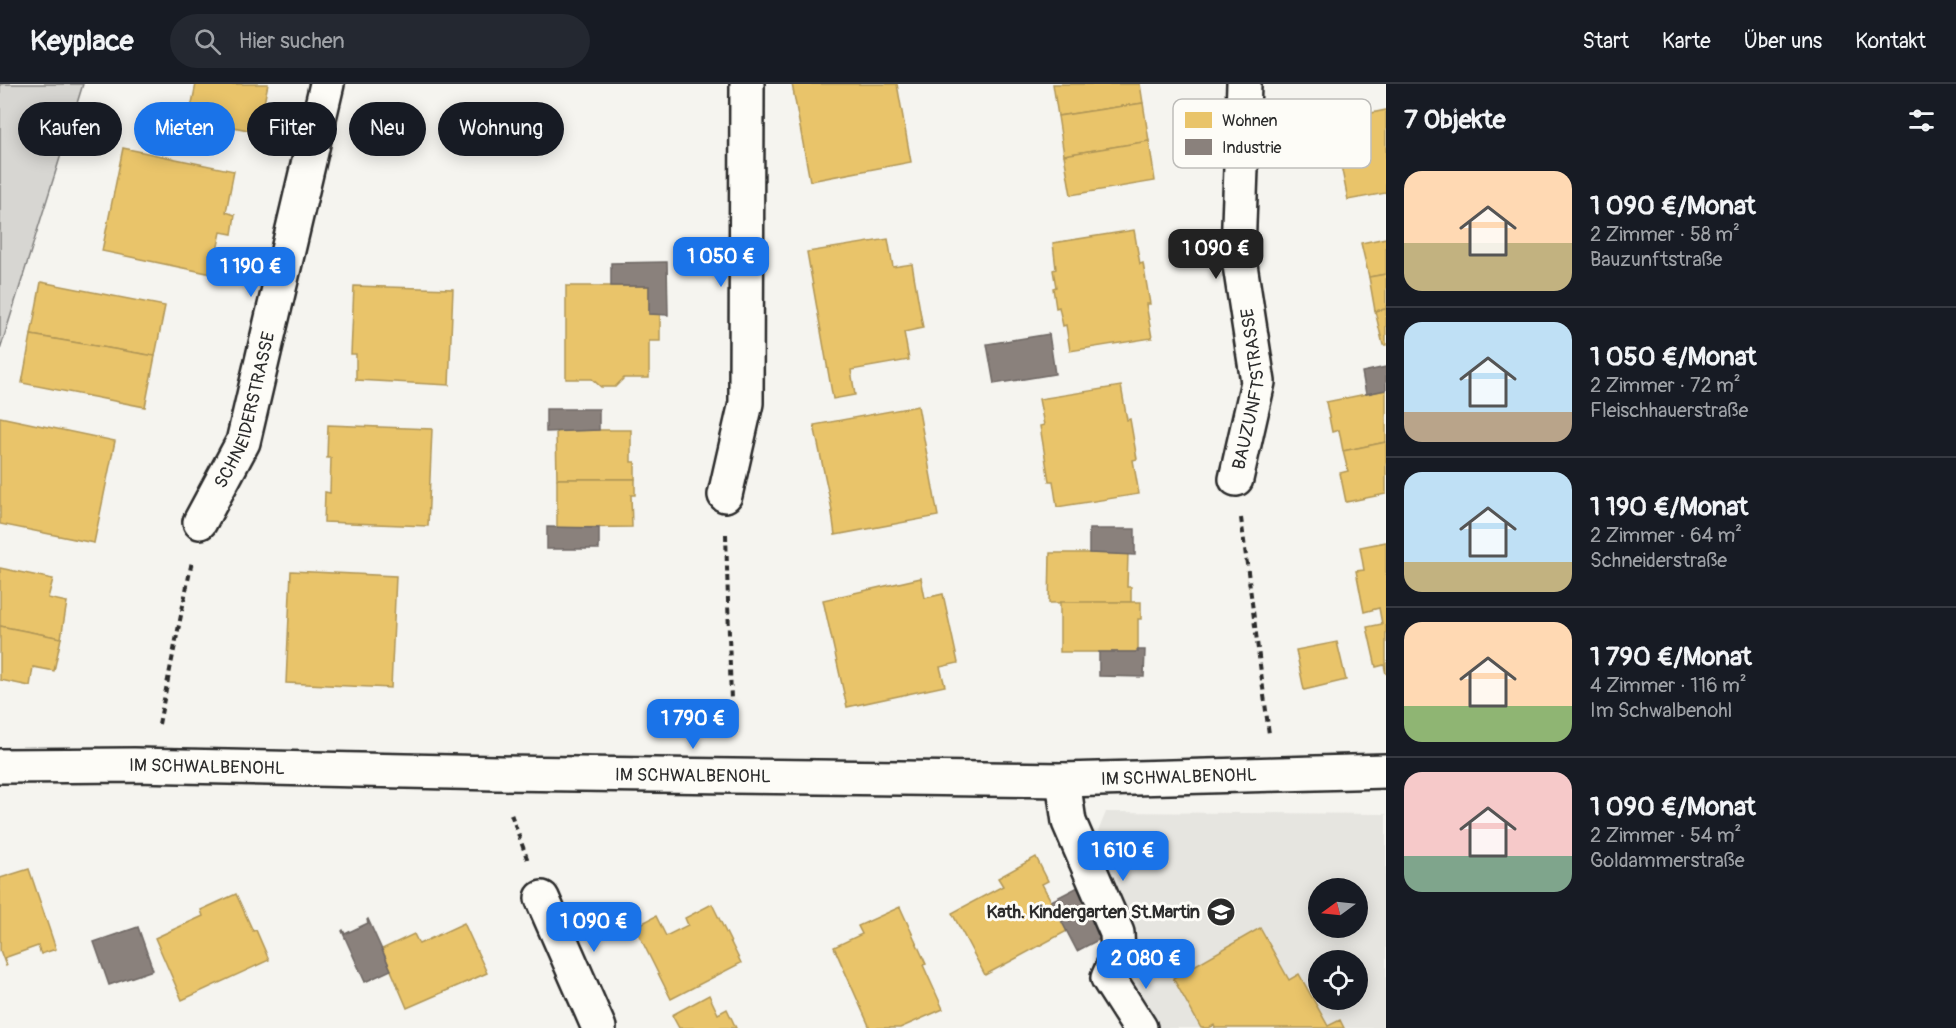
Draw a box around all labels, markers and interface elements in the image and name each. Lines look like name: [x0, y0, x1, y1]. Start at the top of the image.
search box: [170, 14, 590, 68]
text: Keyplace: [30, 24, 134, 59]
icon: search: [191, 25, 224, 58]
text: Hier suchen: [239, 27, 345, 55]
text: Start: [1583, 28, 1629, 55]
text: Karte: [1662, 28, 1711, 55]
text: Über uns: [1744, 28, 1822, 55]
text: Kontakt: [1855, 28, 1926, 55]
legend: [1173, 99, 1371, 168]
chip: Kaufen: [18, 102, 122, 156]
chip: Mieten: [134, 102, 235, 156]
chip: Filter: [247, 102, 337, 156]
chip: Neu: [349, 102, 426, 156]
chip: Wohnung: [438, 102, 564, 156]
text: 7 Objekte: [1404, 104, 1506, 136]
icon: filters: [1905, 104, 1938, 137]
text: Wohnen: [1222, 111, 1277, 131]
text: Industrie: [1222, 138, 1282, 158]
text: 1 090 €/Monat: [1590, 190, 1756, 222]
icon: home: [1452, 195, 1524, 267]
text: 2 Zimmer · 58 m²: [1590, 222, 1740, 247]
pin: 1 090 €: [1161, 229, 1271, 280]
text: 1 090 €: [1182, 236, 1250, 261]
pin: 1 050 €: [666, 237, 776, 288]
text: 1 050 €: [687, 244, 755, 269]
pin: 1 190 €: [196, 247, 306, 298]
text: Bauzunftstraße: [1590, 247, 1722, 272]
text: 1 190 €: [220, 254, 282, 279]
street label: BAUZUNFTSTRASSE: [1227, 307, 1270, 472]
street label: SCHNEIDERSTRASSE: [209, 329, 280, 492]
text: 1 050 €/Monat: [1590, 341, 1756, 373]
icon: home: [1452, 346, 1524, 418]
text: 2 Zimmer · 72 m²: [1590, 373, 1741, 398]
text: Fleischhauerstraße: [1590, 398, 1748, 423]
text: 1 190 €/Monat: [1590, 491, 1748, 523]
icon: home: [1452, 496, 1524, 568]
text: 2 Zimmer · 64 m²: [1590, 523, 1742, 548]
text: Schneiderstraße: [1590, 548, 1727, 573]
text: 1 790 €/Monat: [1590, 641, 1752, 673]
icon: home: [1452, 646, 1524, 718]
text: 4 Zimmer · 116 m²: [1590, 673, 1747, 698]
text: Im Schwalbenohl: [1590, 698, 1732, 723]
pin: 1 790 €: [638, 699, 748, 750]
text: 1 790 €: [661, 706, 725, 731]
street label: IM SCHWALBENOHL: [129, 754, 285, 780]
street label: IM SCHWALBENOHL: [615, 763, 771, 788]
street label: IM SCHWALBENOHL: [1100, 763, 1257, 790]
text: 1 090 €/Monat: [1590, 791, 1756, 823]
icon: home: [1452, 796, 1524, 868]
text: 2 Zimmer · 54 m²: [1590, 823, 1741, 848]
pin: 1 610 €: [1068, 831, 1178, 882]
text: 1 610 €: [1092, 838, 1154, 863]
text: Goldammerstraße: [1590, 848, 1745, 873]
north arrow: [1308, 878, 1368, 938]
map controls: [1308, 878, 1368, 1010]
school or university icon: Kath. Kindergarten St.Martin: [1205, 896, 1237, 928]
place label: Kath. Kindergarten St.Martin: [987, 901, 1200, 924]
pin: 1 090 €: [539, 902, 649, 953]
text: 1 090 €: [560, 909, 628, 934]
pin: 2 080 €: [1091, 939, 1201, 990]
text: 2 080 €: [1111, 946, 1181, 971]
button: locate: [1308, 950, 1368, 1010]

